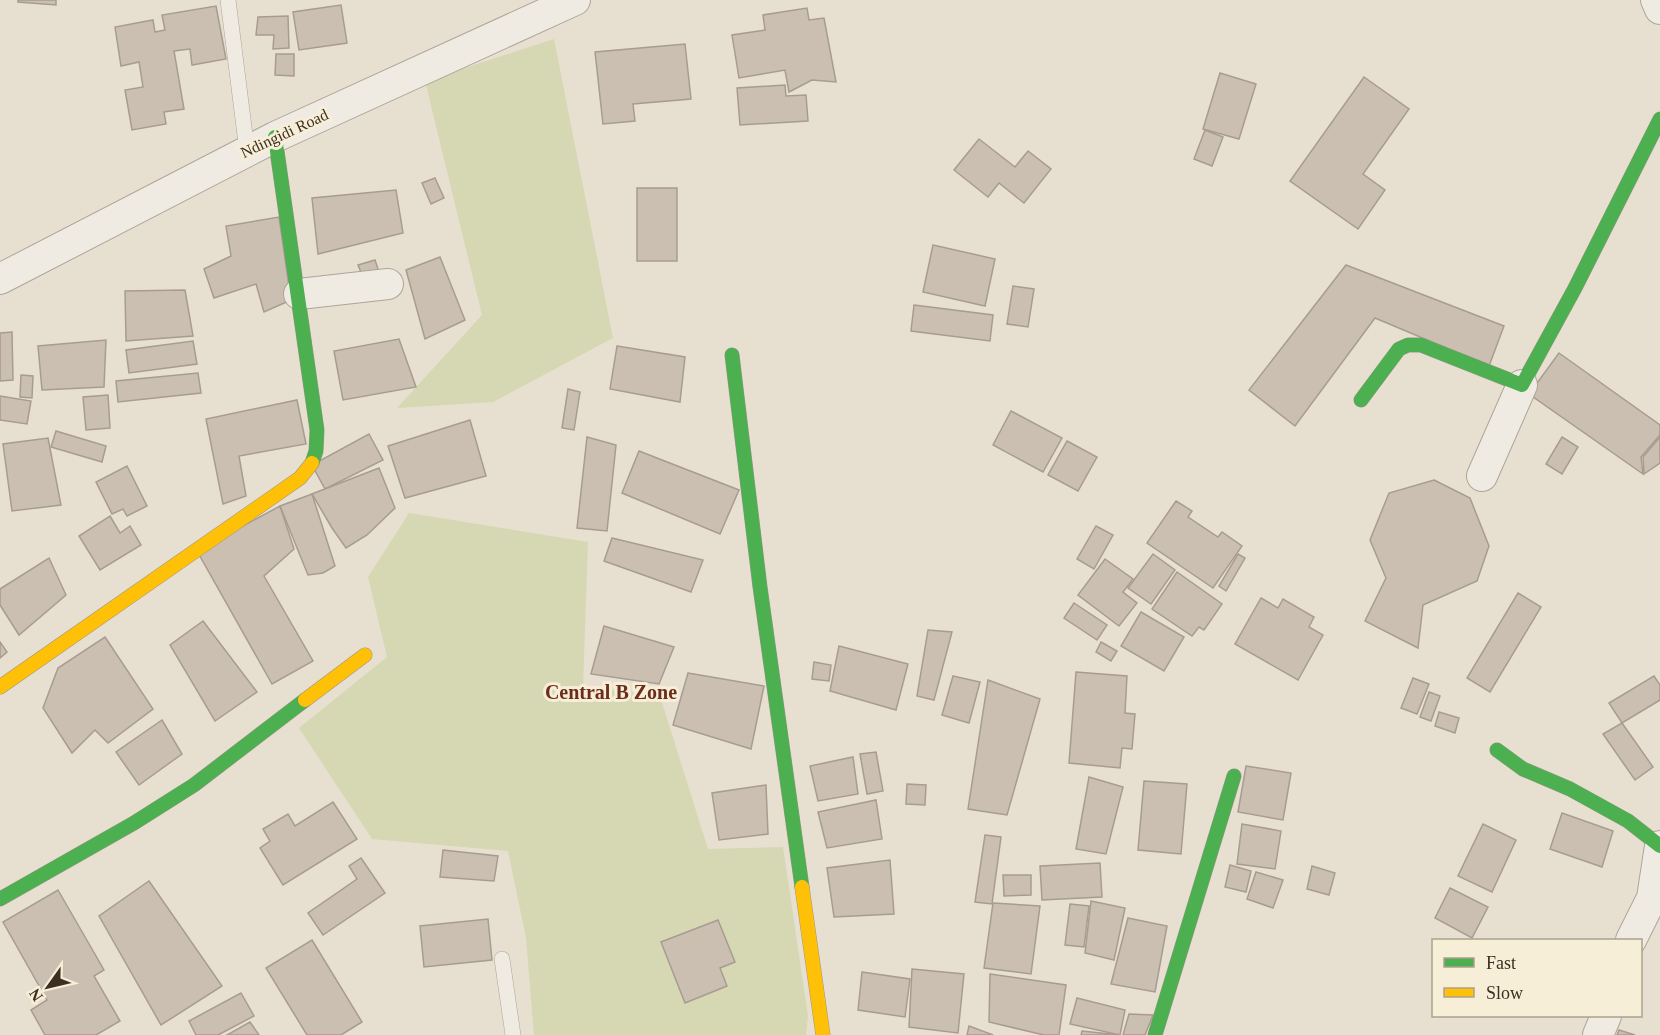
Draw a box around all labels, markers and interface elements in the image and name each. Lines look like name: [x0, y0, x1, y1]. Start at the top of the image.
street label: Ndingidi Road: [238, 106, 331, 162]
district label: Central B Zone: [545, 681, 677, 703]
legend: [1432, 939, 1642, 1017]
text: Fast: [1486, 953, 1516, 973]
north arrow: [18, 957, 78, 1017]
text: Slow: [1486, 983, 1523, 1003]
text: N: [25, 985, 46, 1005]

